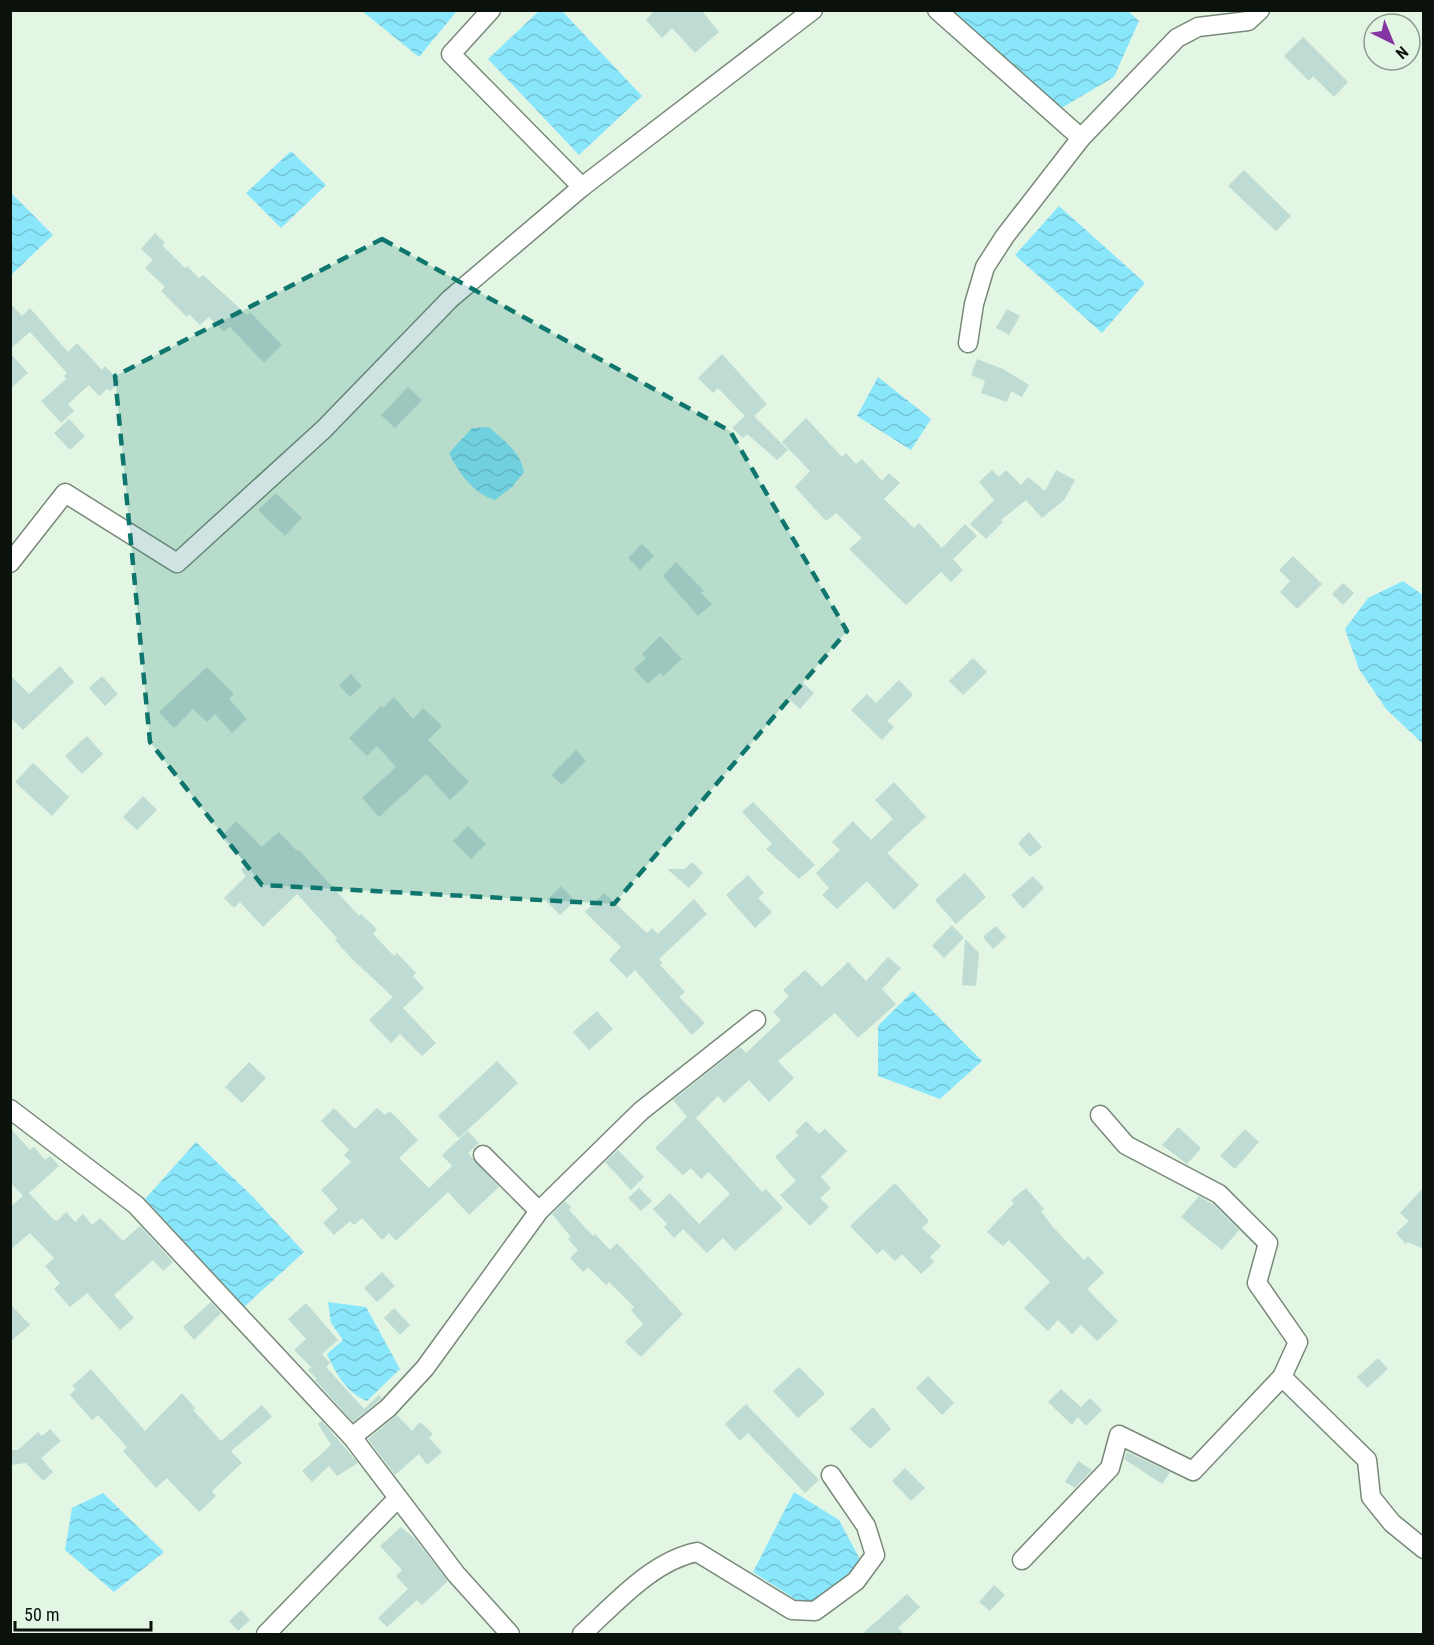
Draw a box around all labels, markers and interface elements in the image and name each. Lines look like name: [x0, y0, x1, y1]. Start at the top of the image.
north arrow: [1362, 12, 1422, 72]
text: N: [1392, 42, 1412, 63]
scale bar: [15, 1594, 152, 1632]
text: 50 m: [24, 1604, 59, 1625]

